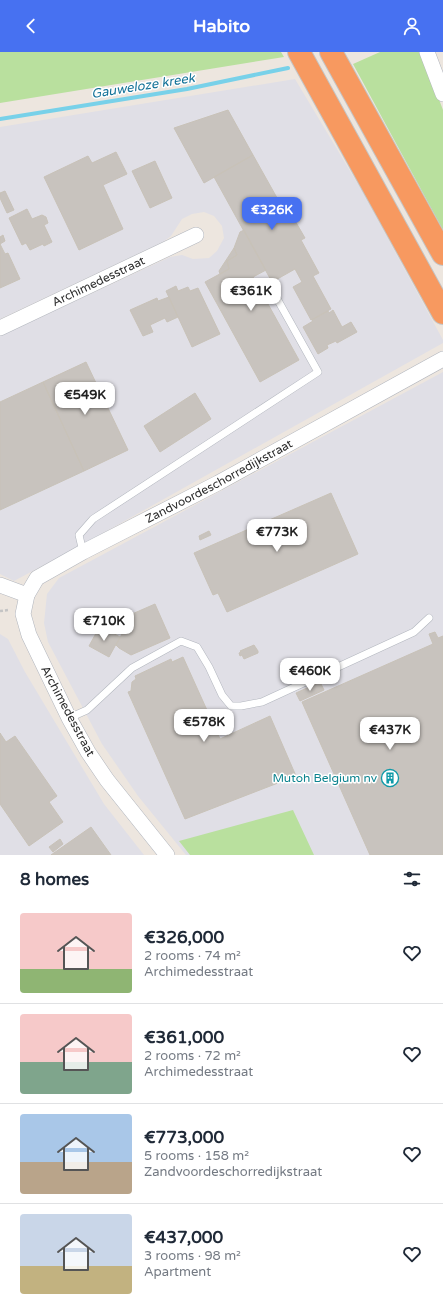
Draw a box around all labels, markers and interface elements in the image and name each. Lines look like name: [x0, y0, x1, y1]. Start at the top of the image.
icon: back: [20, 15, 42, 37]
text: Habito: [193, 15, 250, 37]
icon: person: [401, 15, 423, 37]
water label: Gauweloze kreek: [90, 70, 197, 102]
pin: €326K: [244, 197, 300, 231]
text: €326K: [251, 202, 293, 218]
street label: Archimedesstraat: [50, 253, 147, 309]
pin: €361K: [223, 278, 279, 312]
text: €361K: [230, 283, 272, 299]
pin: €549K: [57, 382, 113, 416]
text: €549K: [64, 387, 106, 403]
street label: Zandvoordeschorredijkstraat: [143, 436, 295, 526]
pin: €773K: [249, 519, 305, 553]
text: €773K: [256, 524, 298, 540]
pin: €710K: [76, 608, 132, 642]
text: €710K: [83, 613, 125, 629]
pin: €460K: [282, 658, 338, 692]
street label: Archimedesstraat: [38, 663, 98, 759]
text: €460K: [289, 663, 331, 679]
pin: €578K: [176, 709, 232, 743]
text: €578K: [183, 714, 225, 730]
pin: €437K: [362, 717, 418, 751]
text: €437K: [369, 722, 411, 738]
building icon: Mutoh Belgium nv: [380, 768, 400, 788]
place label: Mutoh Belgium nv: [272, 771, 378, 785]
icon: filters: [401, 868, 423, 890]
text: 8 homes: [20, 869, 89, 890]
text: €326,000: [144, 927, 224, 948]
icon: home: [52, 929, 100, 977]
icon: heart: [401, 942, 423, 964]
text: 2 rooms · 74 m²: [144, 948, 241, 964]
text: Archimedesstraat: [144, 964, 253, 980]
text: €361,000: [144, 1027, 224, 1048]
icon: home: [52, 1030, 100, 1078]
icon: heart: [401, 1043, 423, 1065]
text: 2 rooms · 72 m²: [144, 1048, 241, 1064]
text: Archimedesstraat: [144, 1064, 253, 1080]
text: €773,000: [144, 1127, 224, 1148]
icon: home: [52, 1130, 100, 1178]
icon: heart: [401, 1143, 423, 1165]
text: 5 rooms · 158 m²: [144, 1148, 249, 1164]
text: Zandvoordeschorredijkstraat: [144, 1164, 322, 1180]
text: €437,000: [144, 1227, 223, 1248]
icon: home: [52, 1230, 100, 1278]
icon: heart: [401, 1243, 423, 1265]
text: 3 rooms · 98 m²: [144, 1248, 241, 1264]
text: Apartment: [144, 1264, 211, 1280]

